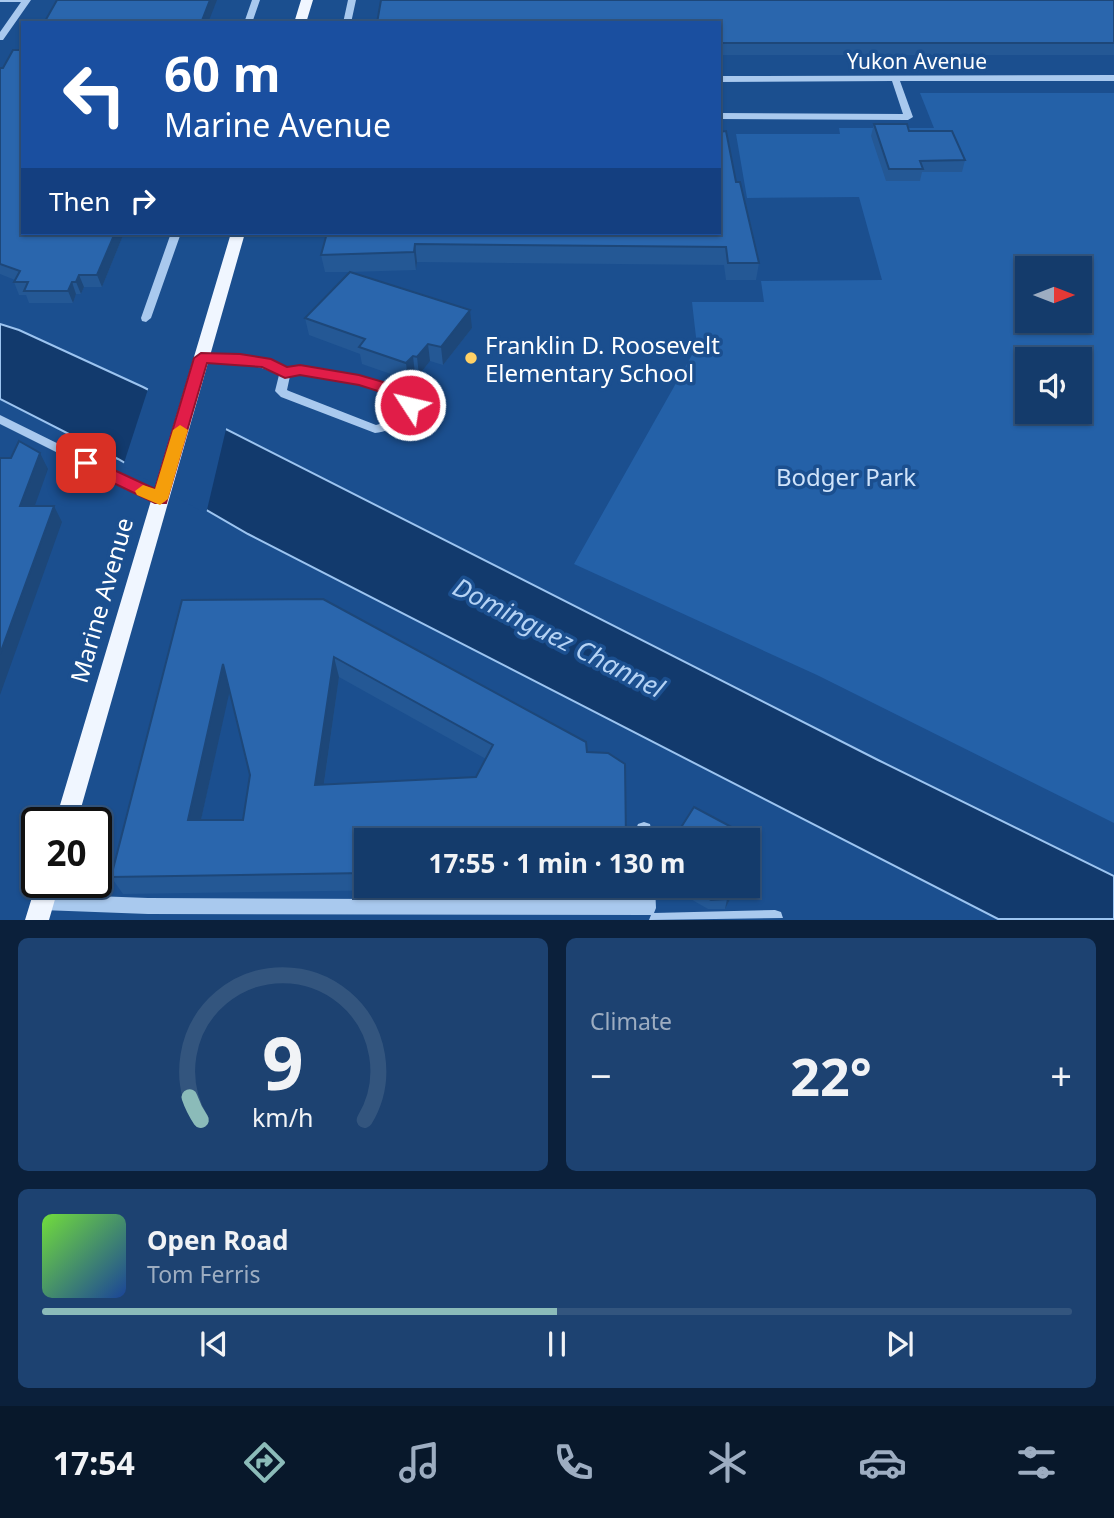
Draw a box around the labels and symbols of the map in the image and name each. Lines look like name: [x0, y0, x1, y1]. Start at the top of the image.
street label: Yukon Avenue: [847, 47, 987, 75]
north arrow: [1015, 256, 1092, 332]
place label: Franklin D. Roosevelt Elementary School: [485, 328, 720, 389]
marker: Franklin D. Roosevelt Elementary School: [463, 350, 479, 366]
position arrow: [373, 368, 447, 442]
pin: [56, 433, 116, 493]
park label: Bodger Park: [776, 460, 916, 493]
street label: Marine Avenue: [62, 514, 140, 686]
water label: Dominguez Channel: [447, 568, 672, 706]
speed limit sign: 20: [21, 807, 112, 898]

